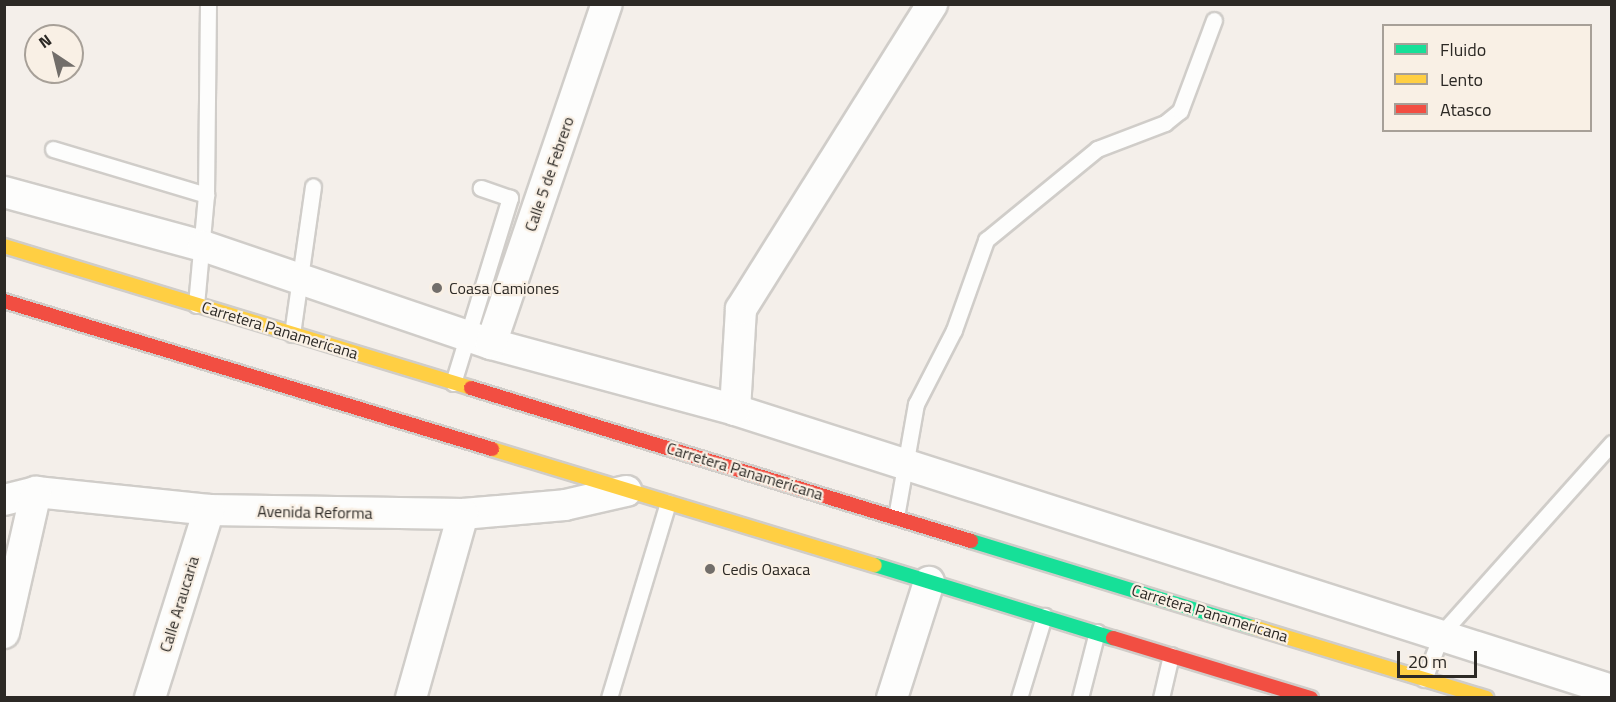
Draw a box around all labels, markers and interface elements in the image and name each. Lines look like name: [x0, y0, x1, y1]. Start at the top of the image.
north arrow: [24, 24, 84, 84]
legend: [1382, 24, 1592, 132]
text: N: [33, 28, 56, 54]
text: Fluido: [1440, 36, 1486, 63]
text: Lento: [1440, 66, 1483, 93]
text: Atasco: [1440, 96, 1491, 123]
street label: Calle 5 de Febrero: [520, 114, 578, 234]
place label: Coasa Camiones: [449, 278, 559, 298]
marker: Coasa Camiones: [430, 281, 444, 295]
street label: Carretera Panamericana: [199, 297, 361, 363]
street label: Carretera Panamericana: [664, 438, 826, 504]
street label: Avenida Reforma: [257, 501, 373, 523]
street label: Calle Araucaria: [155, 554, 203, 654]
place label: Cedis Oaxaca: [722, 559, 810, 579]
marker: Cedis Oaxaca: [703, 562, 717, 576]
street label: Carretera Panamericana: [1129, 580, 1291, 646]
scale bar: [1400, 639, 1480, 677]
text: 20 m: [1408, 648, 1447, 675]

